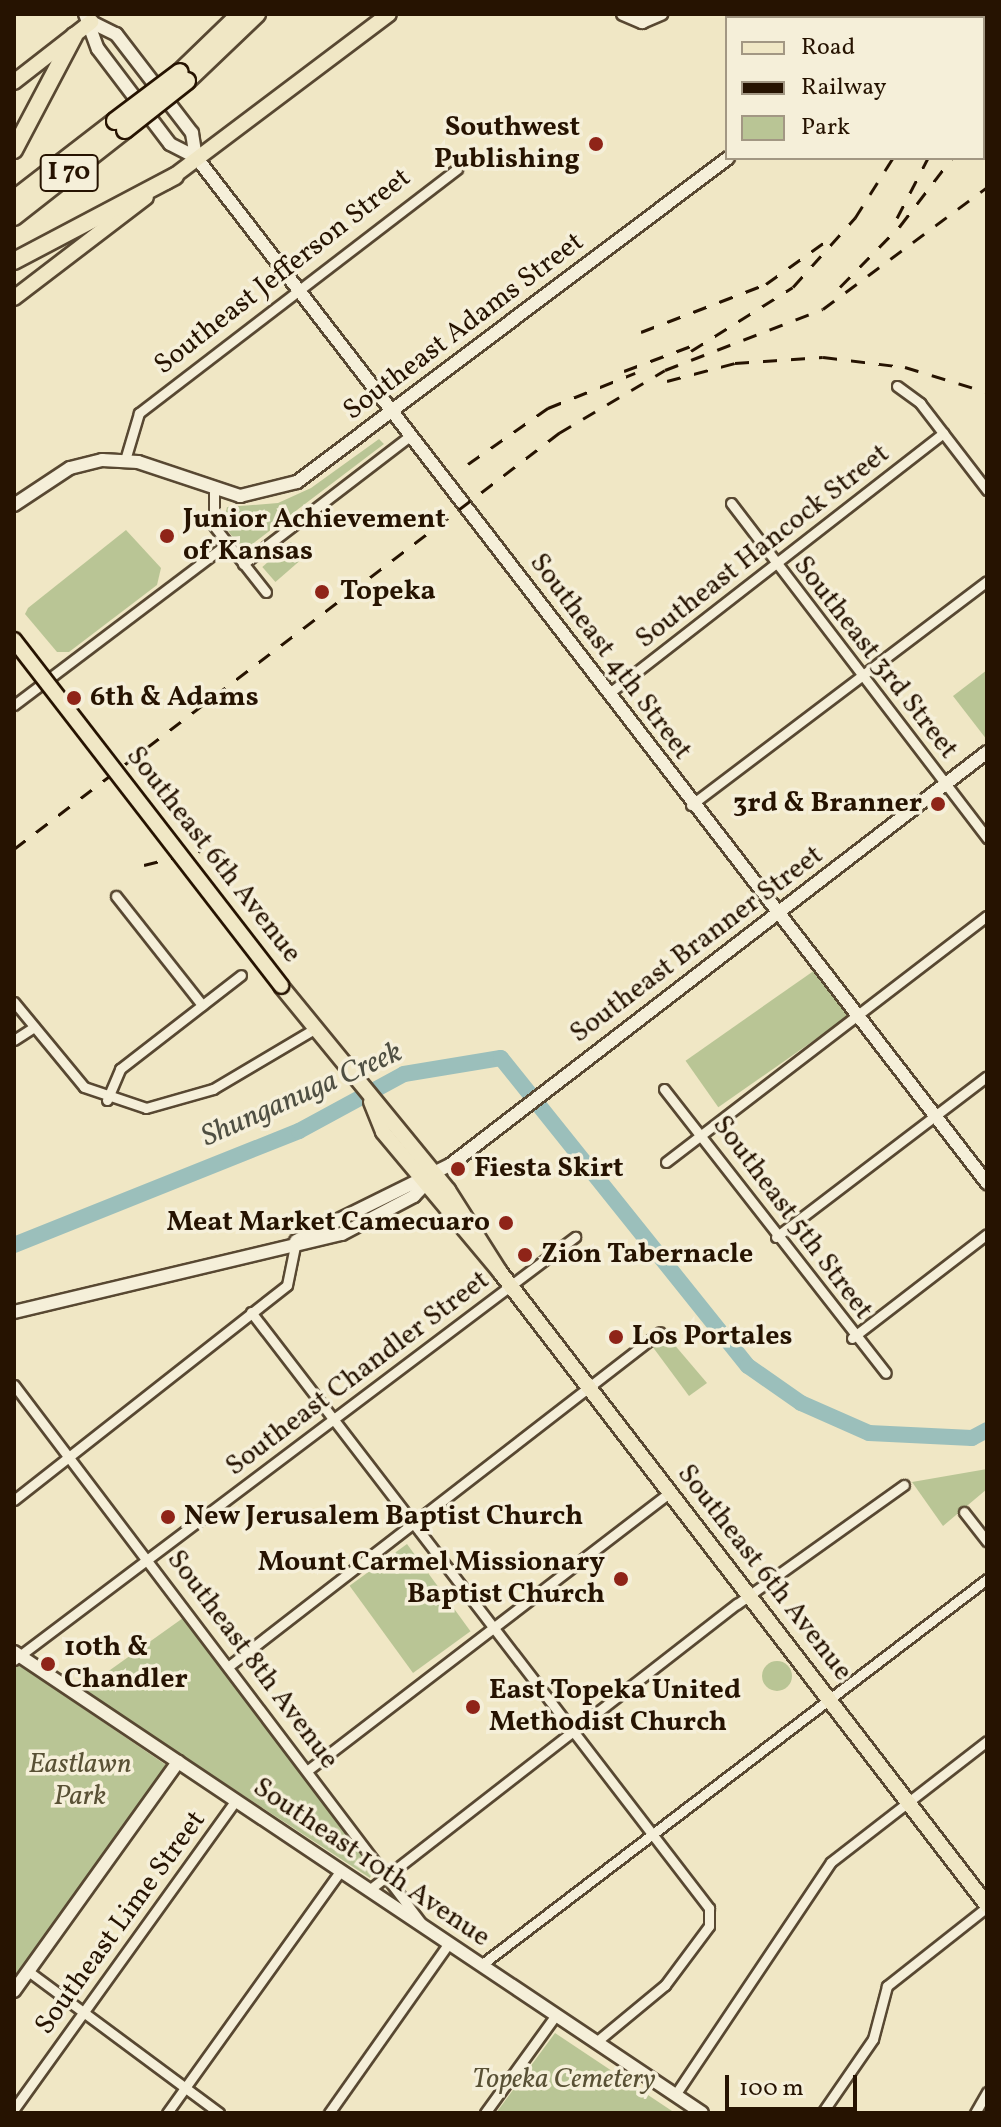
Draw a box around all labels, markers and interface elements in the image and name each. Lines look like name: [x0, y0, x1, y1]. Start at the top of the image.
legend: [725, 16, 985, 160]
text: Road: [801, 31, 855, 65]
text: Railway: [801, 71, 887, 105]
place label: Southwest Publishing: [434, 111, 580, 177]
text: Park: [801, 111, 850, 145]
marker: Southwest Publishing: [587, 135, 605, 153]
road number: I 70: [39, 151, 99, 195]
street label: Southeast Jefferson Street: [148, 161, 418, 383]
street label: Southeast Adams Street: [337, 226, 591, 428]
street label: Southeast Hancock Street: [630, 438, 896, 656]
place label: Junior Achievement of Kansas: [183, 503, 446, 569]
marker: Junior Achievement of Kansas: [158, 527, 176, 545]
street label: Southeast 4th Street: [522, 547, 698, 767]
street label: Southeast 3rd Street: [785, 550, 965, 766]
place label: Topeka: [340, 575, 436, 609]
marker: Topeka: [311, 581, 333, 603]
place label: 6th & Adams: [90, 681, 259, 715]
marker: 6th & Adams: [65, 689, 83, 707]
street label: Southeast 6th Avenue: [118, 740, 308, 970]
place label: 3rd & Branner: [733, 787, 922, 821]
marker: 3rd & Branner: [929, 795, 947, 813]
street label: Southeast Branner Street: [564, 839, 830, 1051]
water label: Shunganuga Creek: [196, 1035, 408, 1155]
street label: Southeast 5th Street: [704, 1110, 880, 1326]
place label: Fiesta Skirt: [474, 1152, 624, 1186]
marker: Fiesta Skirt: [449, 1160, 467, 1178]
place label: Meat Market Camecuaro: [166, 1206, 490, 1240]
marker: Meat Market Camecuaro: [497, 1214, 515, 1232]
place label: Zion Tabernacle: [541, 1238, 754, 1272]
marker: Zion Tabernacle: [516, 1246, 534, 1264]
street label: Southeast Chandler Street: [220, 1264, 496, 1484]
place label: Los Portales: [632, 1320, 792, 1354]
marker: Los Portales: [607, 1328, 625, 1346]
street label: Southeast 6th Avenue: [669, 1458, 859, 1688]
place label: New Jerusalem Baptist Church: [184, 1500, 584, 1534]
marker: New Jerusalem Baptist Church: [159, 1508, 177, 1526]
street label: Southeast 8th Avenue: [159, 1544, 345, 1776]
place label: Mount Carmel Missionary Baptist Church: [258, 1546, 605, 1612]
marker: Mount Carmel Missionary Baptist Church: [612, 1570, 630, 1588]
place label: 10th & Chandler: [64, 1631, 188, 1697]
marker: 10th & Chandler: [39, 1655, 57, 1673]
place label: East Topeka United Methodist Church: [489, 1674, 741, 1740]
marker: East Topeka United Methodist Church: [464, 1698, 482, 1716]
park label: Eastlawn Park: [28, 1748, 132, 1814]
street label: Southeast 10th Avenue: [246, 1771, 496, 1955]
street label: Southeast Lime Street: [29, 1805, 213, 2041]
scale bar: [729, 2059, 861, 2109]
park label: Topeka Cemetery: [472, 2063, 656, 2097]
text: 100 m: [739, 2072, 804, 2106]

